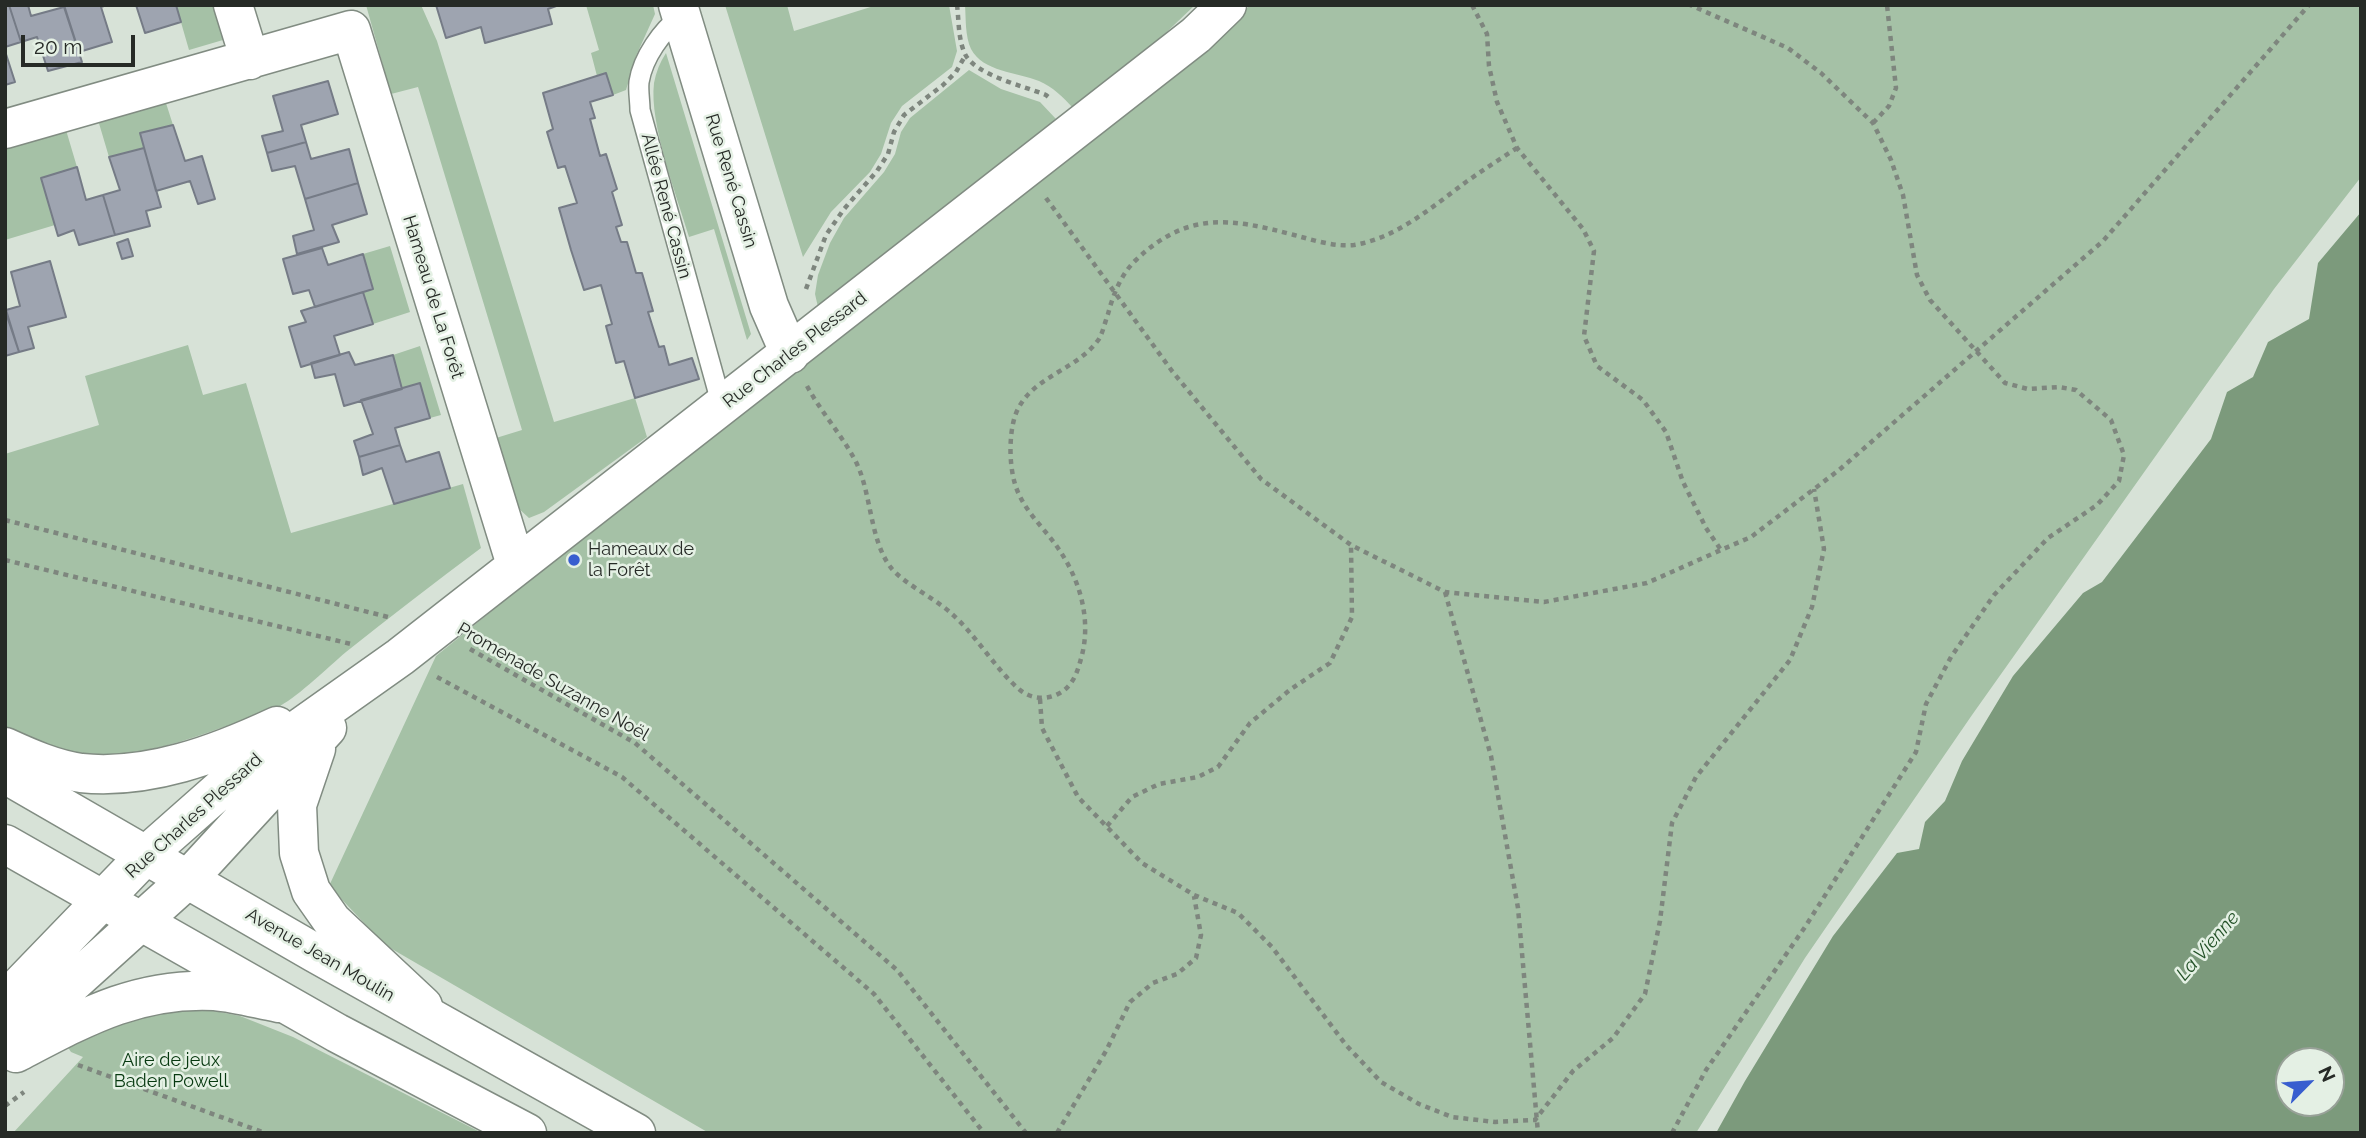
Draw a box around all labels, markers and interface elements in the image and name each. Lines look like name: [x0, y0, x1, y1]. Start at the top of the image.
scale bar: [24, 21, 138, 65]
text: 20 m: [34, 34, 82, 59]
street label: Rue René Cassin: [700, 111, 762, 251]
street label: Allée René Cassin: [636, 131, 696, 281]
street label: Hameau de La Forêt: [398, 213, 468, 381]
street label: Rue Charles Plessard: [719, 287, 871, 413]
place label: Hameaux de la Forêt: [588, 539, 694, 582]
marker: Hameaux de la Forêt: [566, 552, 582, 568]
street label: Promenade Suzanne Noël: [453, 618, 653, 746]
street label: Rue Charles Plessard: [121, 749, 267, 883]
street label: Avenue Jean Moulin: [242, 904, 398, 1006]
water label: La Vienne: [2172, 907, 2244, 985]
north arrow: [2275, 1047, 2345, 1117]
park label: Aire de jeux Baden Powell: [114, 1050, 228, 1092]
text: N: [2314, 1063, 2340, 1085]

